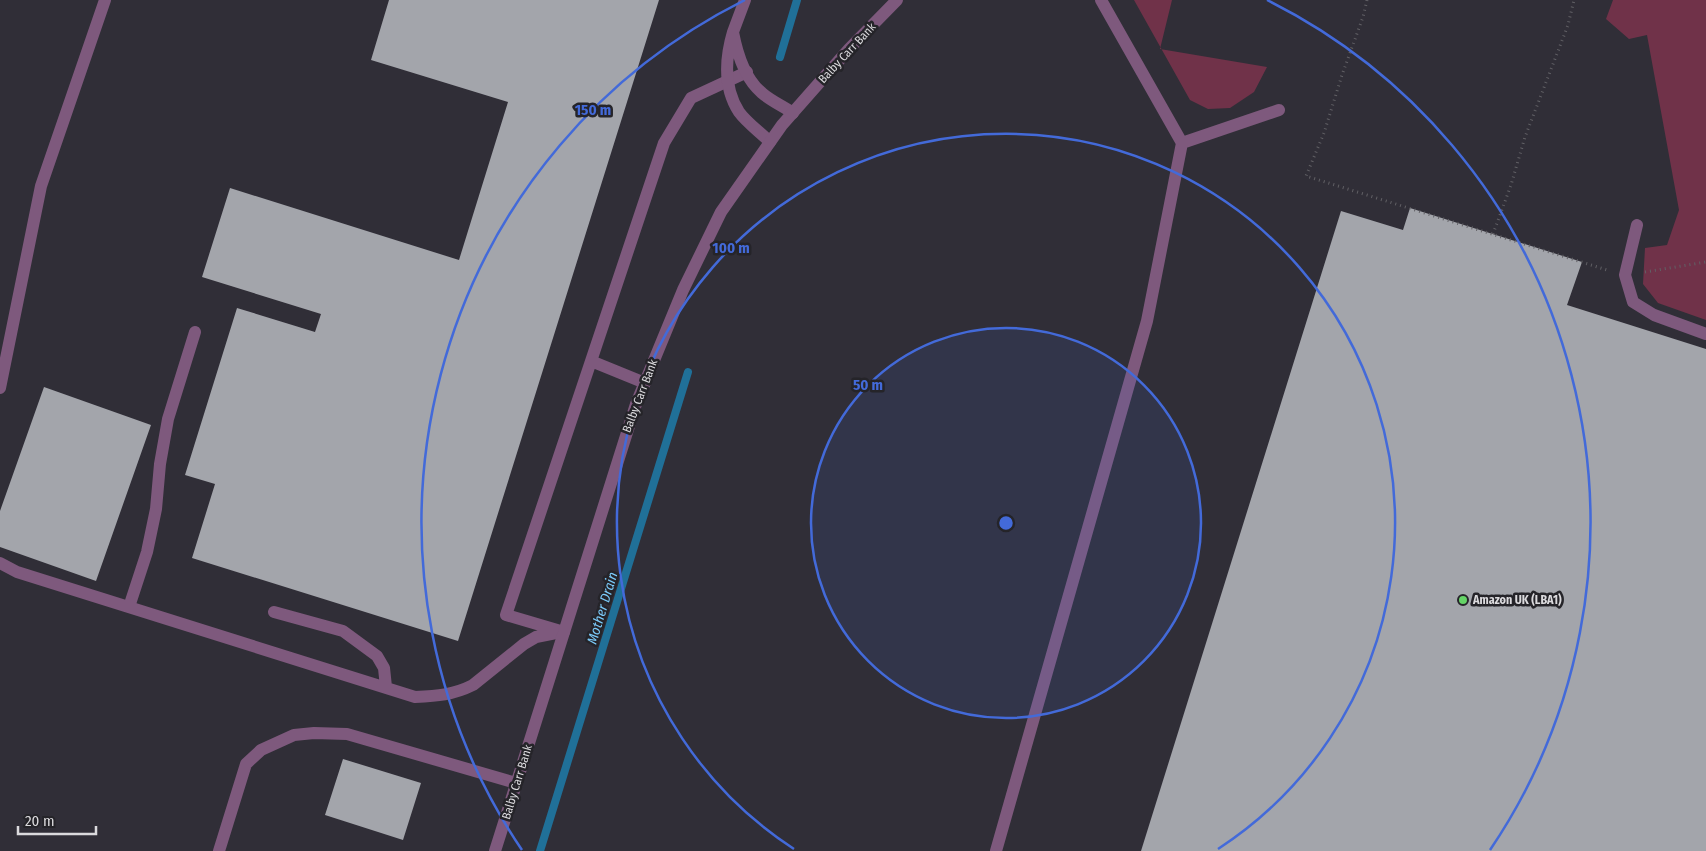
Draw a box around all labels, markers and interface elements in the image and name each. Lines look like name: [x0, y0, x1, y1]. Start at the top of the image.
street label: Balby Carr Bank: [815, 20, 879, 86]
text: 150 m: [575, 101, 611, 119]
text: 100 m: [712, 239, 750, 257]
street label: Balby Carr Bank: [620, 357, 661, 435]
text: 50 m: [853, 376, 883, 394]
centre of rings: [997, 514, 1015, 532]
water label: Mother Drain: [583, 570, 622, 646]
place label: Amazon UK (LBA1): [1472, 593, 1562, 607]
marker: Amazon UK (LBA1): [1457, 594, 1469, 606]
street label: Balby Carr Bank: [499, 743, 535, 821]
scale bar: [18, 804, 95, 836]
text: 20 m: [25, 812, 55, 830]

